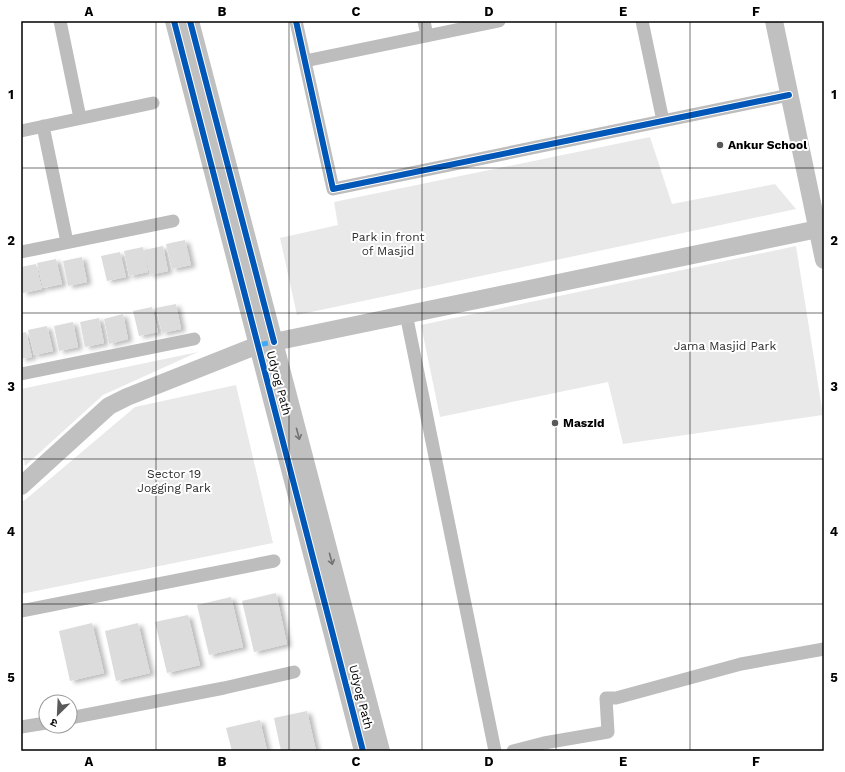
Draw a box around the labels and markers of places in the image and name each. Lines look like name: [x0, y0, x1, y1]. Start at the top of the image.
place label: Ankur School: [728, 138, 807, 152]
marker: Ankur School: [715, 140, 725, 150]
place label: Maszid: [563, 416, 604, 430]
marker: Maszid: [550, 418, 560, 428]

